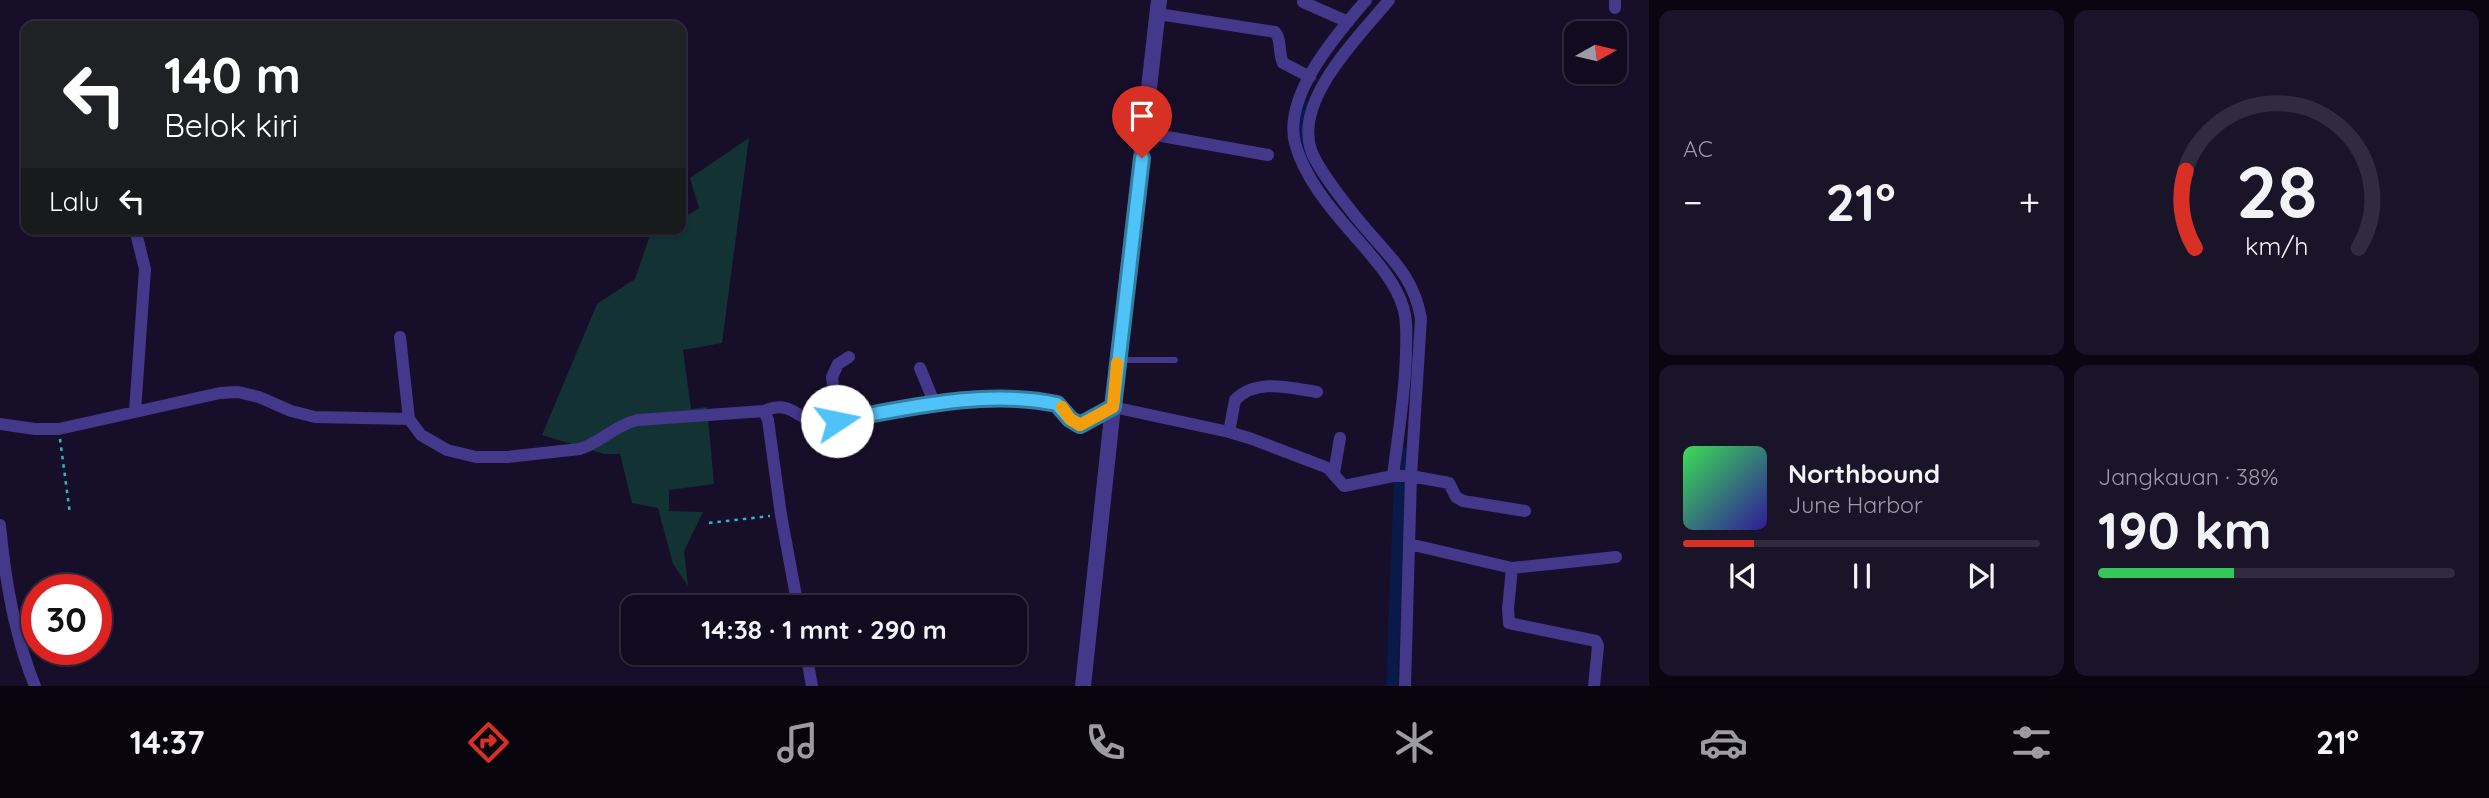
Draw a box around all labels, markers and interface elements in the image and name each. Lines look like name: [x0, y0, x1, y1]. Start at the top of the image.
north arrow: [1564, 21, 1628, 84]
map controls: [1564, 21, 1627, 84]
text: 140 m: [164, 44, 301, 105]
icon: left: [49, 49, 140, 140]
pin: [1112, 86, 1172, 158]
icon: arrive: [1123, 97, 1161, 135]
text: Belok kiri: [164, 105, 298, 145]
text: AC: [1683, 134, 1713, 163]
text: 28: [2236, 146, 2317, 237]
text: 21°: [1826, 169, 1896, 234]
text: −: [1683, 178, 1703, 226]
text: +: [2019, 178, 2040, 226]
icon: left: [113, 182, 151, 220]
text: Lalu: [49, 185, 99, 218]
text: km/h: [2245, 230, 2308, 261]
position arrow: [800, 384, 874, 458]
text: Northbound: [1788, 457, 1940, 490]
text: Jangkauan · 38%: [2098, 462, 2278, 491]
text: June Harbor: [1788, 490, 1923, 519]
text: 190 km: [2098, 497, 2272, 562]
icon: previous: [1724, 557, 1762, 595]
icon: pause: [1843, 557, 1881, 595]
icon: next: [1962, 557, 2000, 595]
speed limit sign: 30: [21, 574, 112, 665]
text: 14:38 · 1 mnt · 290 m: [701, 613, 947, 646]
icon: directions: [464, 718, 513, 767]
icon: music: [773, 718, 822, 767]
icon: phone: [1081, 718, 1130, 767]
icon: climate: [1390, 718, 1439, 767]
icon: car: [1699, 718, 1748, 767]
icon: filters: [2007, 718, 2056, 767]
text: 14:37: [130, 722, 205, 762]
text: 21°: [2316, 722, 2359, 762]

